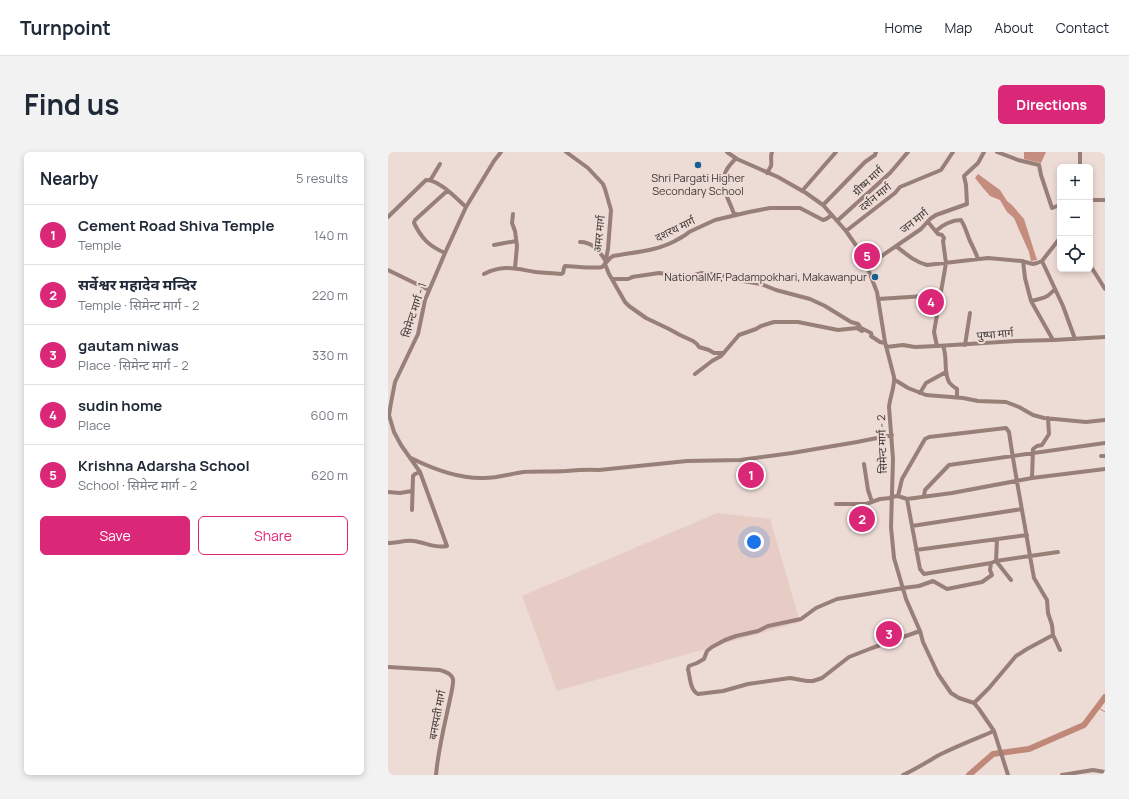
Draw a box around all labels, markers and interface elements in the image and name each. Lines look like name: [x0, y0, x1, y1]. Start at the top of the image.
text: Turnpoint: [20, 15, 111, 41]
text: Home: [885, 18, 922, 37]
text: Map: [944, 18, 972, 37]
text: About: [994, 18, 1034, 37]
text: Contact: [1056, 18, 1109, 37]
text: Find us: [24, 85, 119, 123]
button: Directions: [998, 85, 1105, 124]
marker: Shri Pargati Higher Secondary School: [693, 160, 703, 170]
street label: ग्रीष्म मार्ग: [849, 162, 887, 199]
map controls: [1057, 164, 1093, 272]
button: +: [1057, 164, 1093, 200]
text: Nearby: [40, 167, 98, 190]
text: 5 results: [296, 169, 348, 187]
place label: Shri Pargati Higher Secondary School: [651, 170, 745, 198]
street label: दर्शन मार्ग: [855, 178, 895, 214]
button: −: [1057, 200, 1093, 236]
street label: जन मार्ग: [896, 204, 932, 236]
street label: दशरथ मार्ग: [652, 212, 698, 245]
street label: अमर मार्ग: [589, 214, 608, 253]
text: Cement Road Shiva Temple: [78, 215, 275, 236]
text: 1: [50, 226, 56, 244]
text: 140 m: [314, 226, 348, 244]
text: Temple: [78, 236, 121, 254]
button: locate: [1057, 236, 1093, 272]
pin: 5: [854, 241, 880, 271]
place label: NationalMF, Padampokhari, Makawanpur: [664, 269, 867, 284]
marker: NationalMF, Padampokhari, Makawanpur: [870, 272, 880, 282]
text: सर्वेश्वर महादेव मन्दिर: [78, 274, 197, 295]
street label: सिमेन्ट मार्ग - 1: [398, 280, 429, 339]
text: 2: [49, 286, 57, 304]
text: 220 m: [312, 286, 348, 304]
pin: 4: [918, 287, 944, 317]
text: Temple · सिमेन्ट मार्ग - 2: [78, 296, 199, 314]
street label: पुष्पा मार्ग: [976, 324, 1015, 343]
text: gautam niwas: [78, 335, 179, 356]
text: 3: [49, 346, 57, 364]
text: 330 m: [312, 346, 348, 364]
text: Place · सिमेन्ट मार्ग - 2: [78, 356, 189, 374]
text: sudin home: [78, 395, 162, 416]
text: 4: [49, 406, 57, 424]
text: 600 m: [310, 406, 348, 424]
street label: सिमेन्ट मार्ग - 2: [873, 414, 890, 474]
text: Place: [78, 416, 111, 434]
text: Krishna Adarsha School: [78, 455, 250, 476]
pin: 1: [738, 460, 764, 490]
text: 5: [49, 466, 57, 484]
text: 620 m: [311, 466, 348, 484]
text: School · सिमेन्ट मार्ग - 2: [78, 476, 197, 494]
pin: 2: [849, 504, 875, 534]
button: Save: [40, 516, 190, 555]
button: Share: [198, 516, 348, 555]
your location: [744, 532, 764, 552]
pin: 3: [876, 619, 902, 649]
street label: बनस्पती मार्ग: [424, 688, 449, 741]

